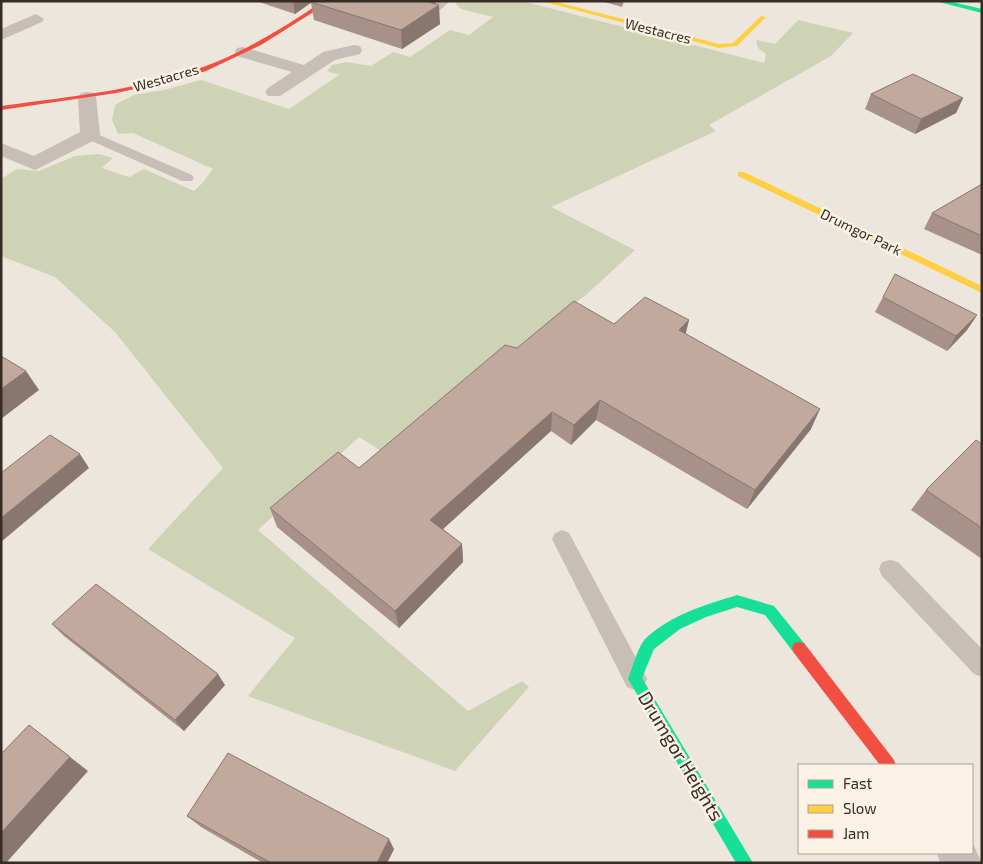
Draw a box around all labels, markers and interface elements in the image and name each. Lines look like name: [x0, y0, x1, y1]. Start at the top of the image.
street label: Westacres: [623, 14, 693, 47]
street label: Westacres: [131, 60, 201, 95]
street label: Drumgor Park: [818, 205, 904, 258]
street label: Drumgor Heights: [634, 687, 729, 825]
legend: [798, 764, 973, 854]
text: Fast: [843, 774, 873, 792]
text: Slow: [843, 799, 877, 817]
text: Jam: [843, 824, 869, 842]

